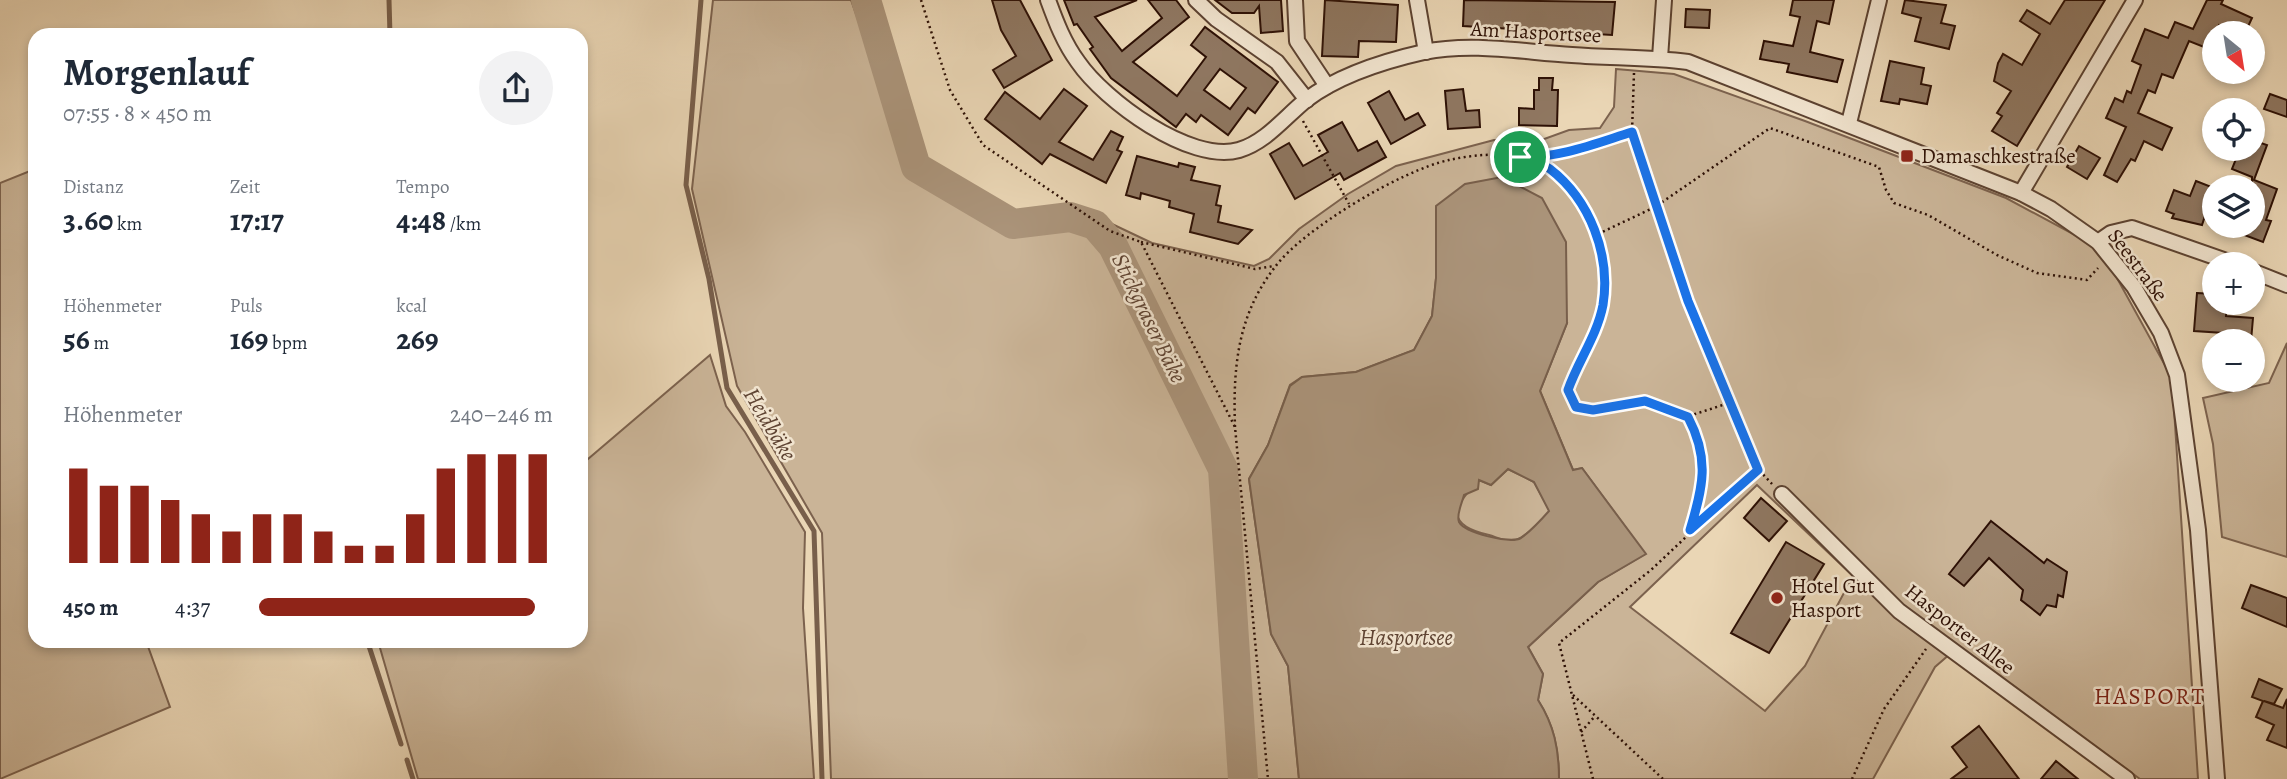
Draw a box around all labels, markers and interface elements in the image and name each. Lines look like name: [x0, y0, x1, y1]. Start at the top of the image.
street label: Am Hasportsee: [1469, 15, 1602, 49]
north arrow: [2202, 21, 2264, 84]
map controls: [2202, 21, 2265, 392]
text: Morgenlauf: [63, 46, 250, 98]
button: share: [479, 51, 553, 125]
text: 07:55 · 8 × 450 m: [63, 98, 212, 129]
button: locate: [2202, 98, 2265, 161]
pin: [1490, 127, 1550, 187]
icon: arrive: [1501, 138, 1539, 176]
place label: Damaschkestraße: [1921, 142, 2076, 170]
marker: Damaschkestraße: [1899, 148, 1915, 164]
text: Distanz: [63, 174, 124, 200]
text: Zeit: [230, 174, 260, 200]
text: Tempo: [396, 174, 449, 200]
button: layers: [2202, 175, 2265, 238]
text: 3.60: [63, 200, 113, 240]
text: 17:17: [230, 200, 284, 240]
text: 4:48: [396, 200, 446, 240]
text: km: [113, 211, 142, 237]
text: /km: [446, 211, 481, 237]
street label: Seestraße: [2101, 223, 2175, 307]
water label: Stickgraser Bäke: [1104, 248, 1194, 388]
button: +: [2202, 252, 2265, 315]
text: Höhenmeter: [63, 293, 162, 319]
text: Puls: [230, 293, 263, 319]
text: kcal: [396, 293, 427, 319]
text: 56: [63, 319, 90, 359]
text: 169: [230, 319, 268, 359]
text: 269: [396, 319, 439, 359]
button: −: [2202, 329, 2265, 392]
text: m: [90, 330, 109, 356]
text: bpm: [268, 330, 308, 356]
water label: Heidbäke: [736, 382, 804, 466]
text: Höhenmeter: [63, 399, 183, 430]
text: 240–246 m: [450, 399, 553, 430]
place label: Hotel Gut Hasport: [1791, 572, 1874, 624]
street label: Hasporter Allee: [1899, 577, 2021, 681]
marker: Hotel Gut Hasport: [1769, 590, 1785, 606]
text: 450 m: [63, 592, 118, 623]
text: 4:37: [175, 592, 210, 623]
water label: Hasportsee: [1359, 622, 1453, 653]
district label: HASPORT: [2094, 681, 2206, 712]

